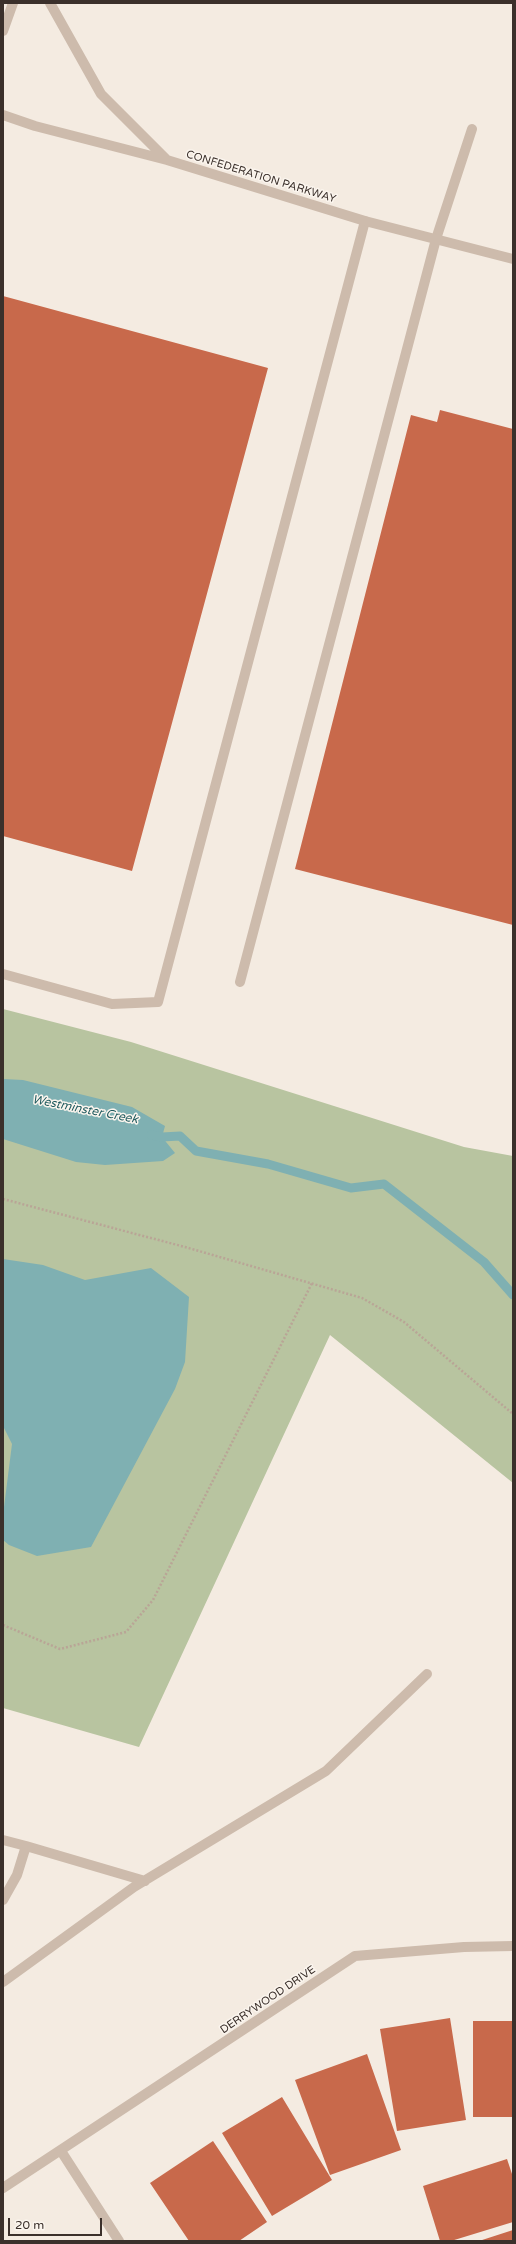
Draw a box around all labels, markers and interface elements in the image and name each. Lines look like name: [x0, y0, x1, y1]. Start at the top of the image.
street label: CONFEDERATION PARKWAY: [184, 148, 338, 206]
water label: Westminster Creek: [31, 1093, 139, 1127]
street label: DERRYWOOD DRIVE: [218, 1963, 318, 2037]
scale bar: [10, 2210, 104, 2236]
text: 20 m: [15, 2218, 44, 2232]

